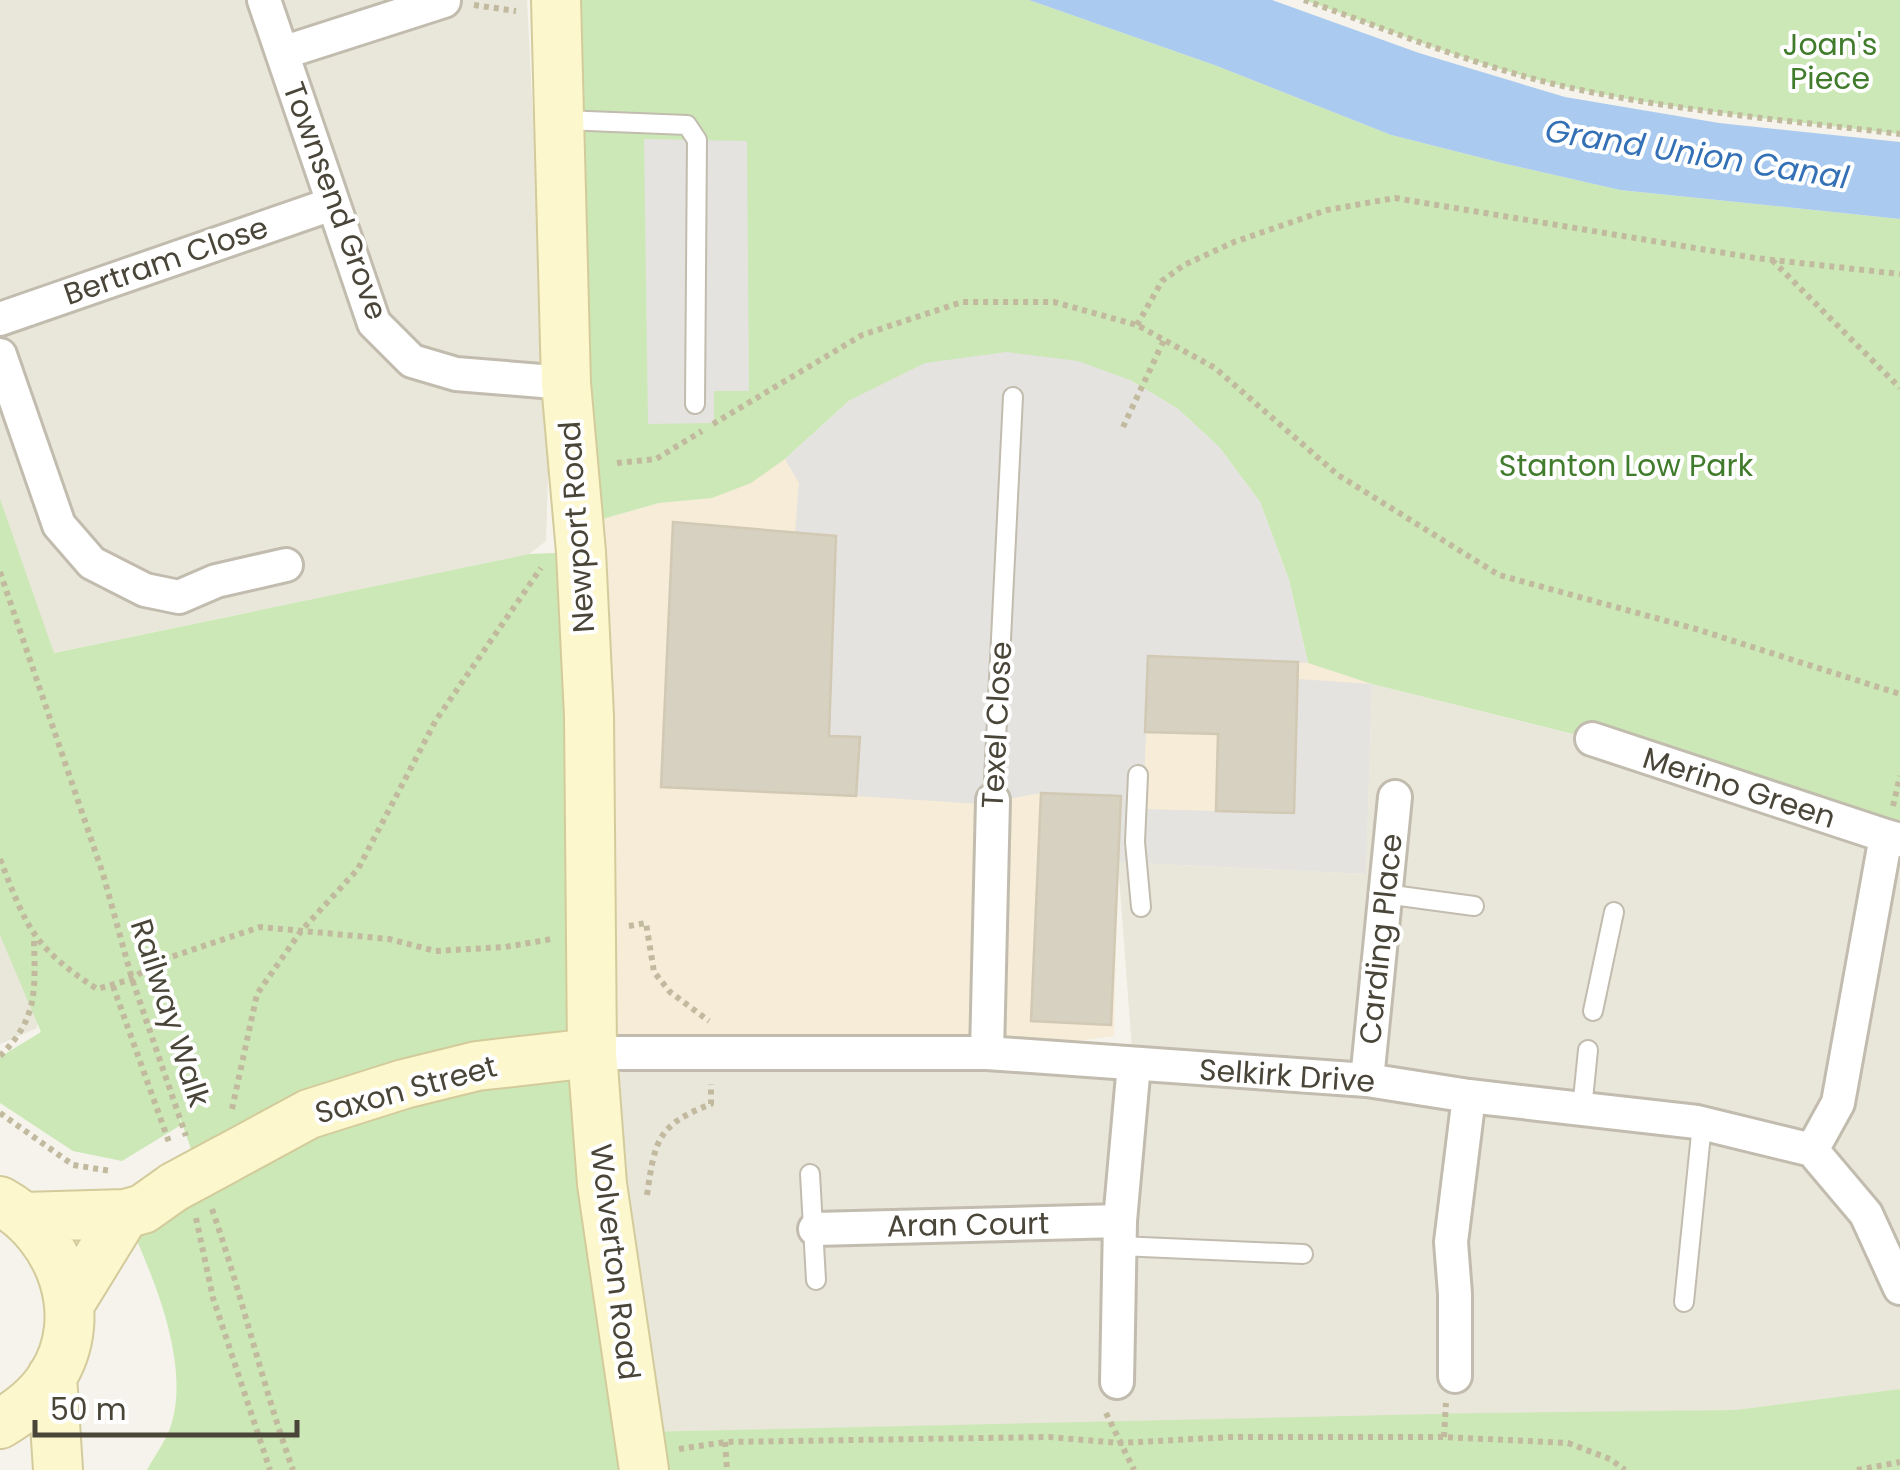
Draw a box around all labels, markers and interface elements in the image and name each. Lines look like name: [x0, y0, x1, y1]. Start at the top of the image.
park label: Joan's Piece: [1782, 23, 1878, 100]
street label: Townsend Grove: [272, 76, 398, 326]
water label: Grand Union Canal: [1542, 107, 1852, 200]
street label: Bertram Close: [58, 205, 274, 316]
street label: Newport Road: [548, 420, 605, 634]
park label: Stanton Low Park: [1499, 444, 1754, 487]
street label: Texel Close: [971, 640, 1022, 810]
street label: Merino Green: [1637, 736, 1841, 839]
street label: Carding Place: [1348, 831, 1413, 1046]
street label: Railway Walk: [120, 913, 221, 1113]
street label: Saxon Street: [310, 1045, 502, 1134]
street label: Selkirk Drive: [1198, 1048, 1376, 1103]
street label: Wolverton Road: [580, 1141, 651, 1383]
street label: Aran Court: [886, 1202, 1050, 1247]
scale bar: [35, 1375, 298, 1437]
text: 50 m: [50, 1388, 127, 1431]

